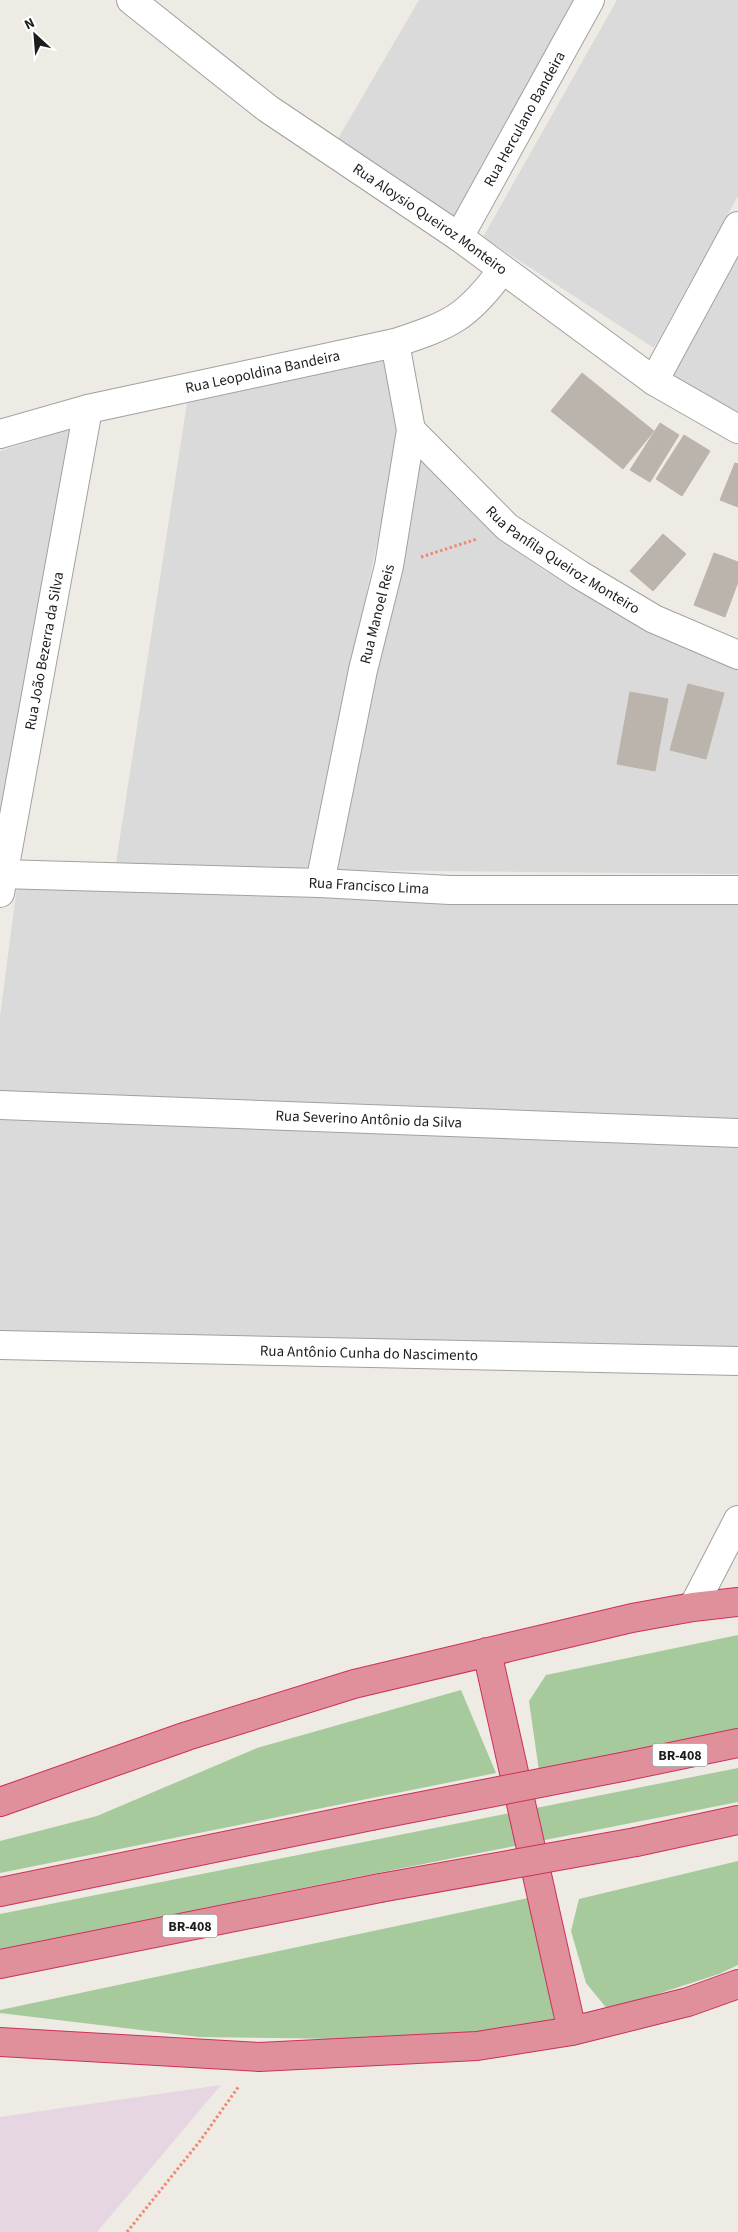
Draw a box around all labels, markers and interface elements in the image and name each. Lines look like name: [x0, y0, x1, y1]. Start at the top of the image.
north arrow: [10, 10, 60, 60]
text: N: [21, 13, 38, 35]
street label: Rua Herculano Bandeira: [479, 48, 571, 191]
street label: Rua Aloysio Queiroz Monteiro: [348, 158, 512, 280]
street label: Rua Leopoldina Bandeira: [183, 345, 342, 399]
street label: Rua Panfila Queiroz Monteiro: [481, 501, 644, 619]
street label: Rua Manoel Reis: [355, 562, 400, 666]
street label: Rua João Bezerra da Silva: [20, 570, 69, 732]
street label: Rua Francisco Lima: [308, 873, 430, 900]
street label: Rua Severino Antônio da Silva: [275, 1105, 462, 1134]
street label: Rua Antônio Cunha do Nascimento: [260, 1341, 478, 1366]
road number: BR-408: [652, 1744, 708, 1766]
road number: BR-408: [162, 1914, 218, 1938]

